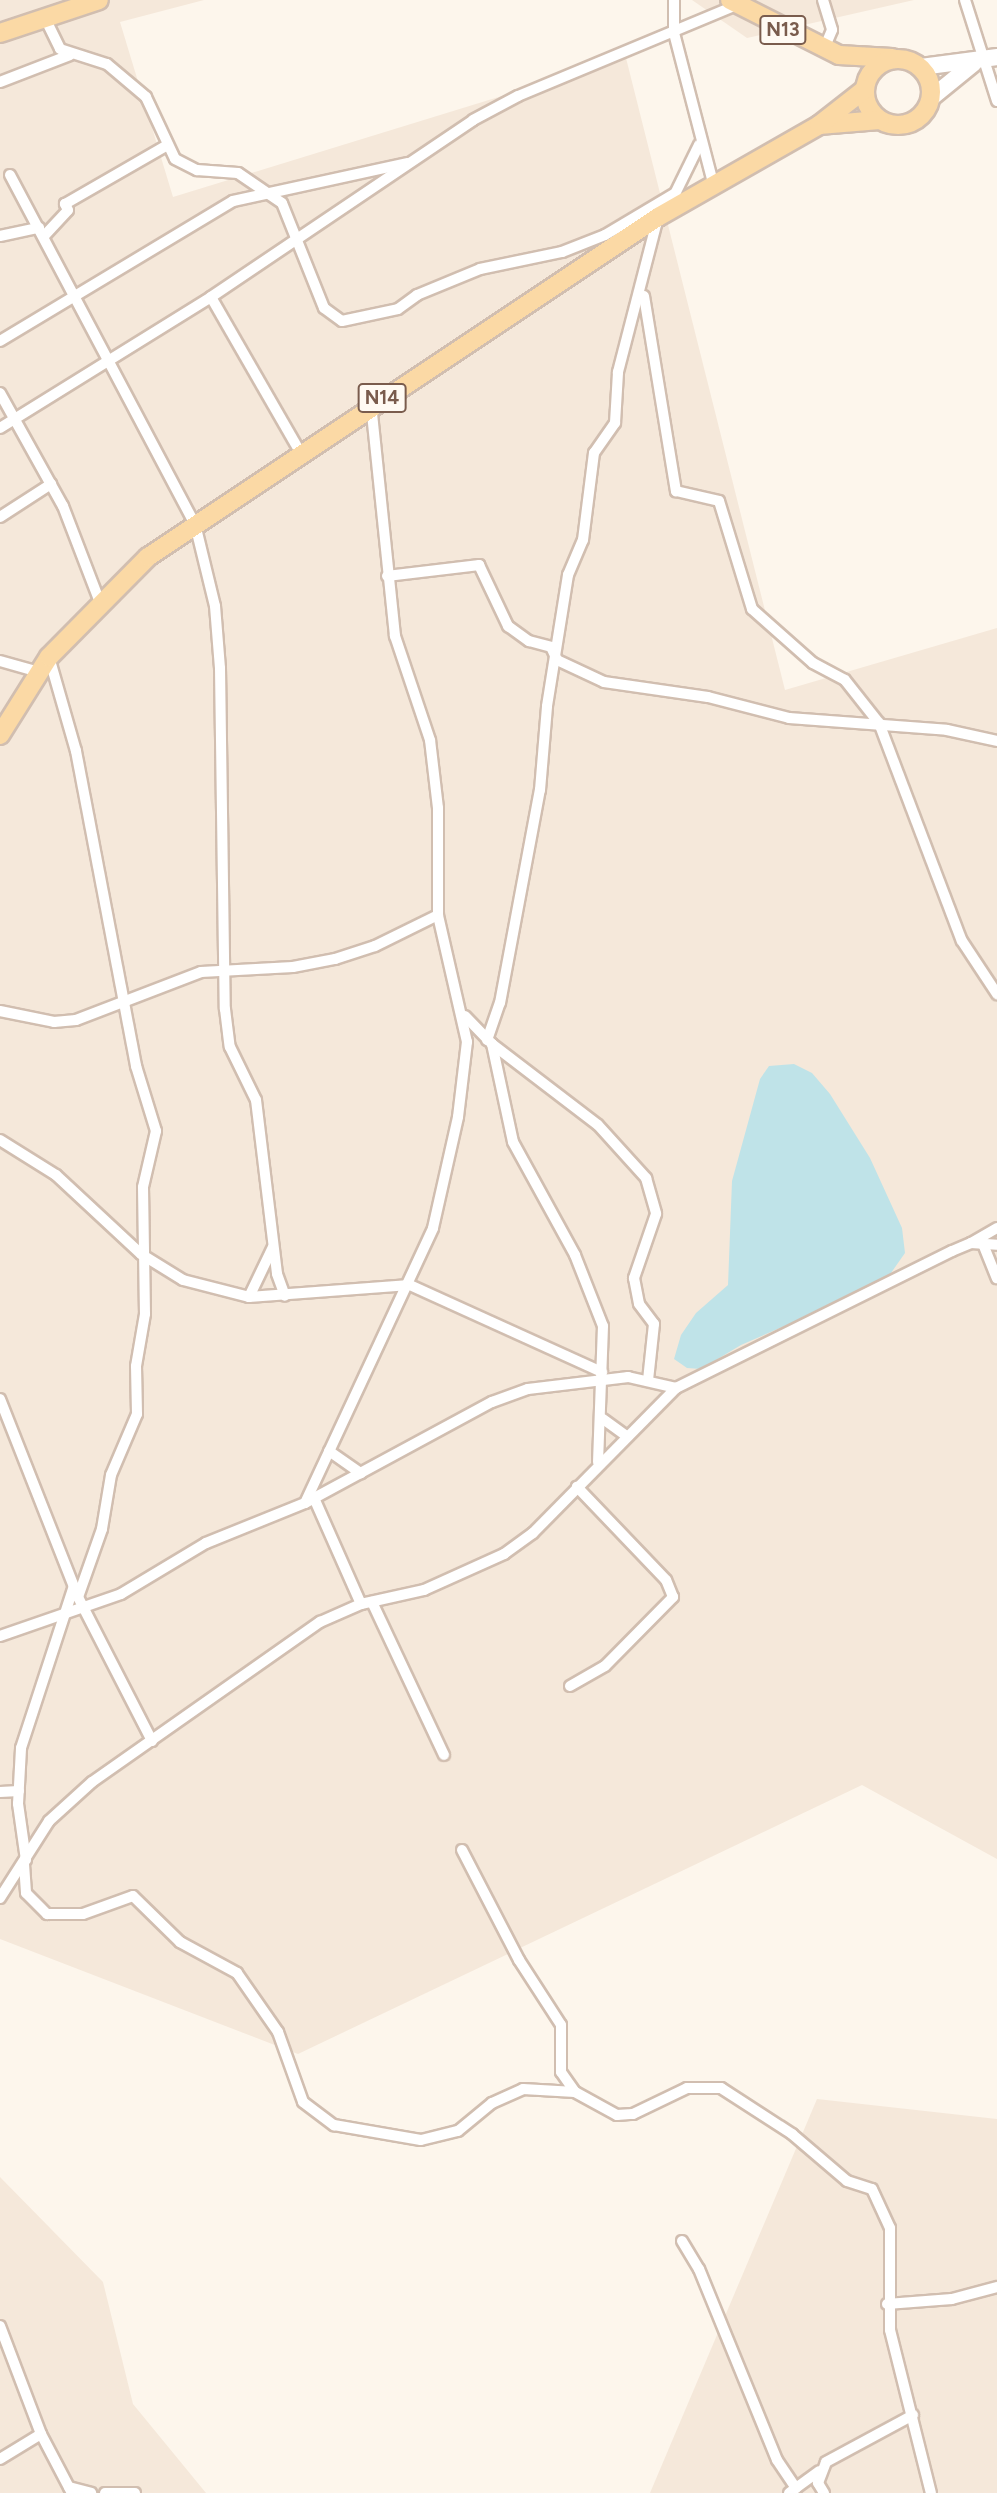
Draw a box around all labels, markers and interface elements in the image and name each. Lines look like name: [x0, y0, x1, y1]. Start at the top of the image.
road number: N13: [758, 14, 808, 46]
road number: N14: [358, 382, 406, 414]

